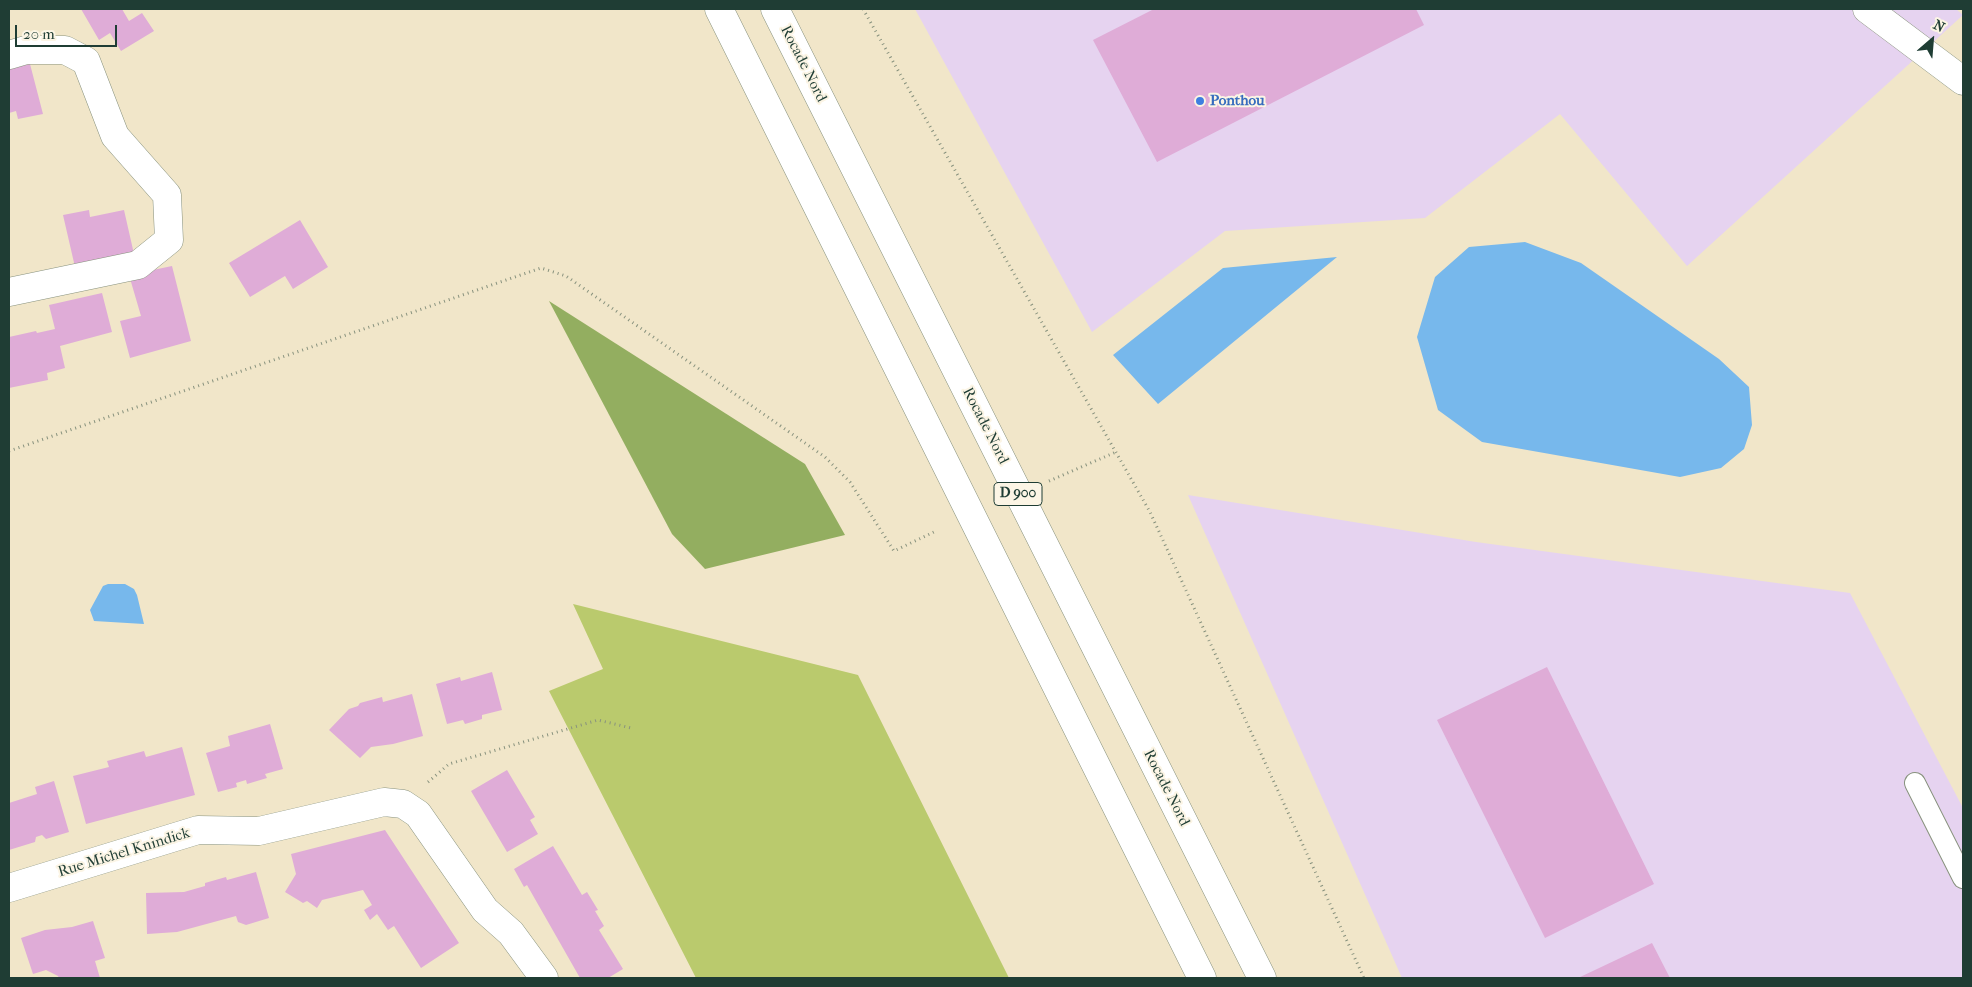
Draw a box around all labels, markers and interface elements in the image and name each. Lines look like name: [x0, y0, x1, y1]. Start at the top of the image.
scale bar: [18, 15, 120, 47]
north arrow: [1907, 15, 1957, 65]
text: N: [1930, 16, 1948, 36]
street label: Rocade Nord: [776, 23, 830, 105]
text: 20 m: [23, 25, 55, 43]
place label: Ponthou: [1210, 92, 1264, 110]
marker: Ponthou: [1194, 95, 1206, 107]
street label: Rocade Nord: [958, 385, 1012, 467]
road number: D 900: [994, 482, 1042, 506]
street label: Rocade Nord: [1139, 747, 1193, 829]
street label: Rue Michel Knindick: [56, 824, 192, 882]

